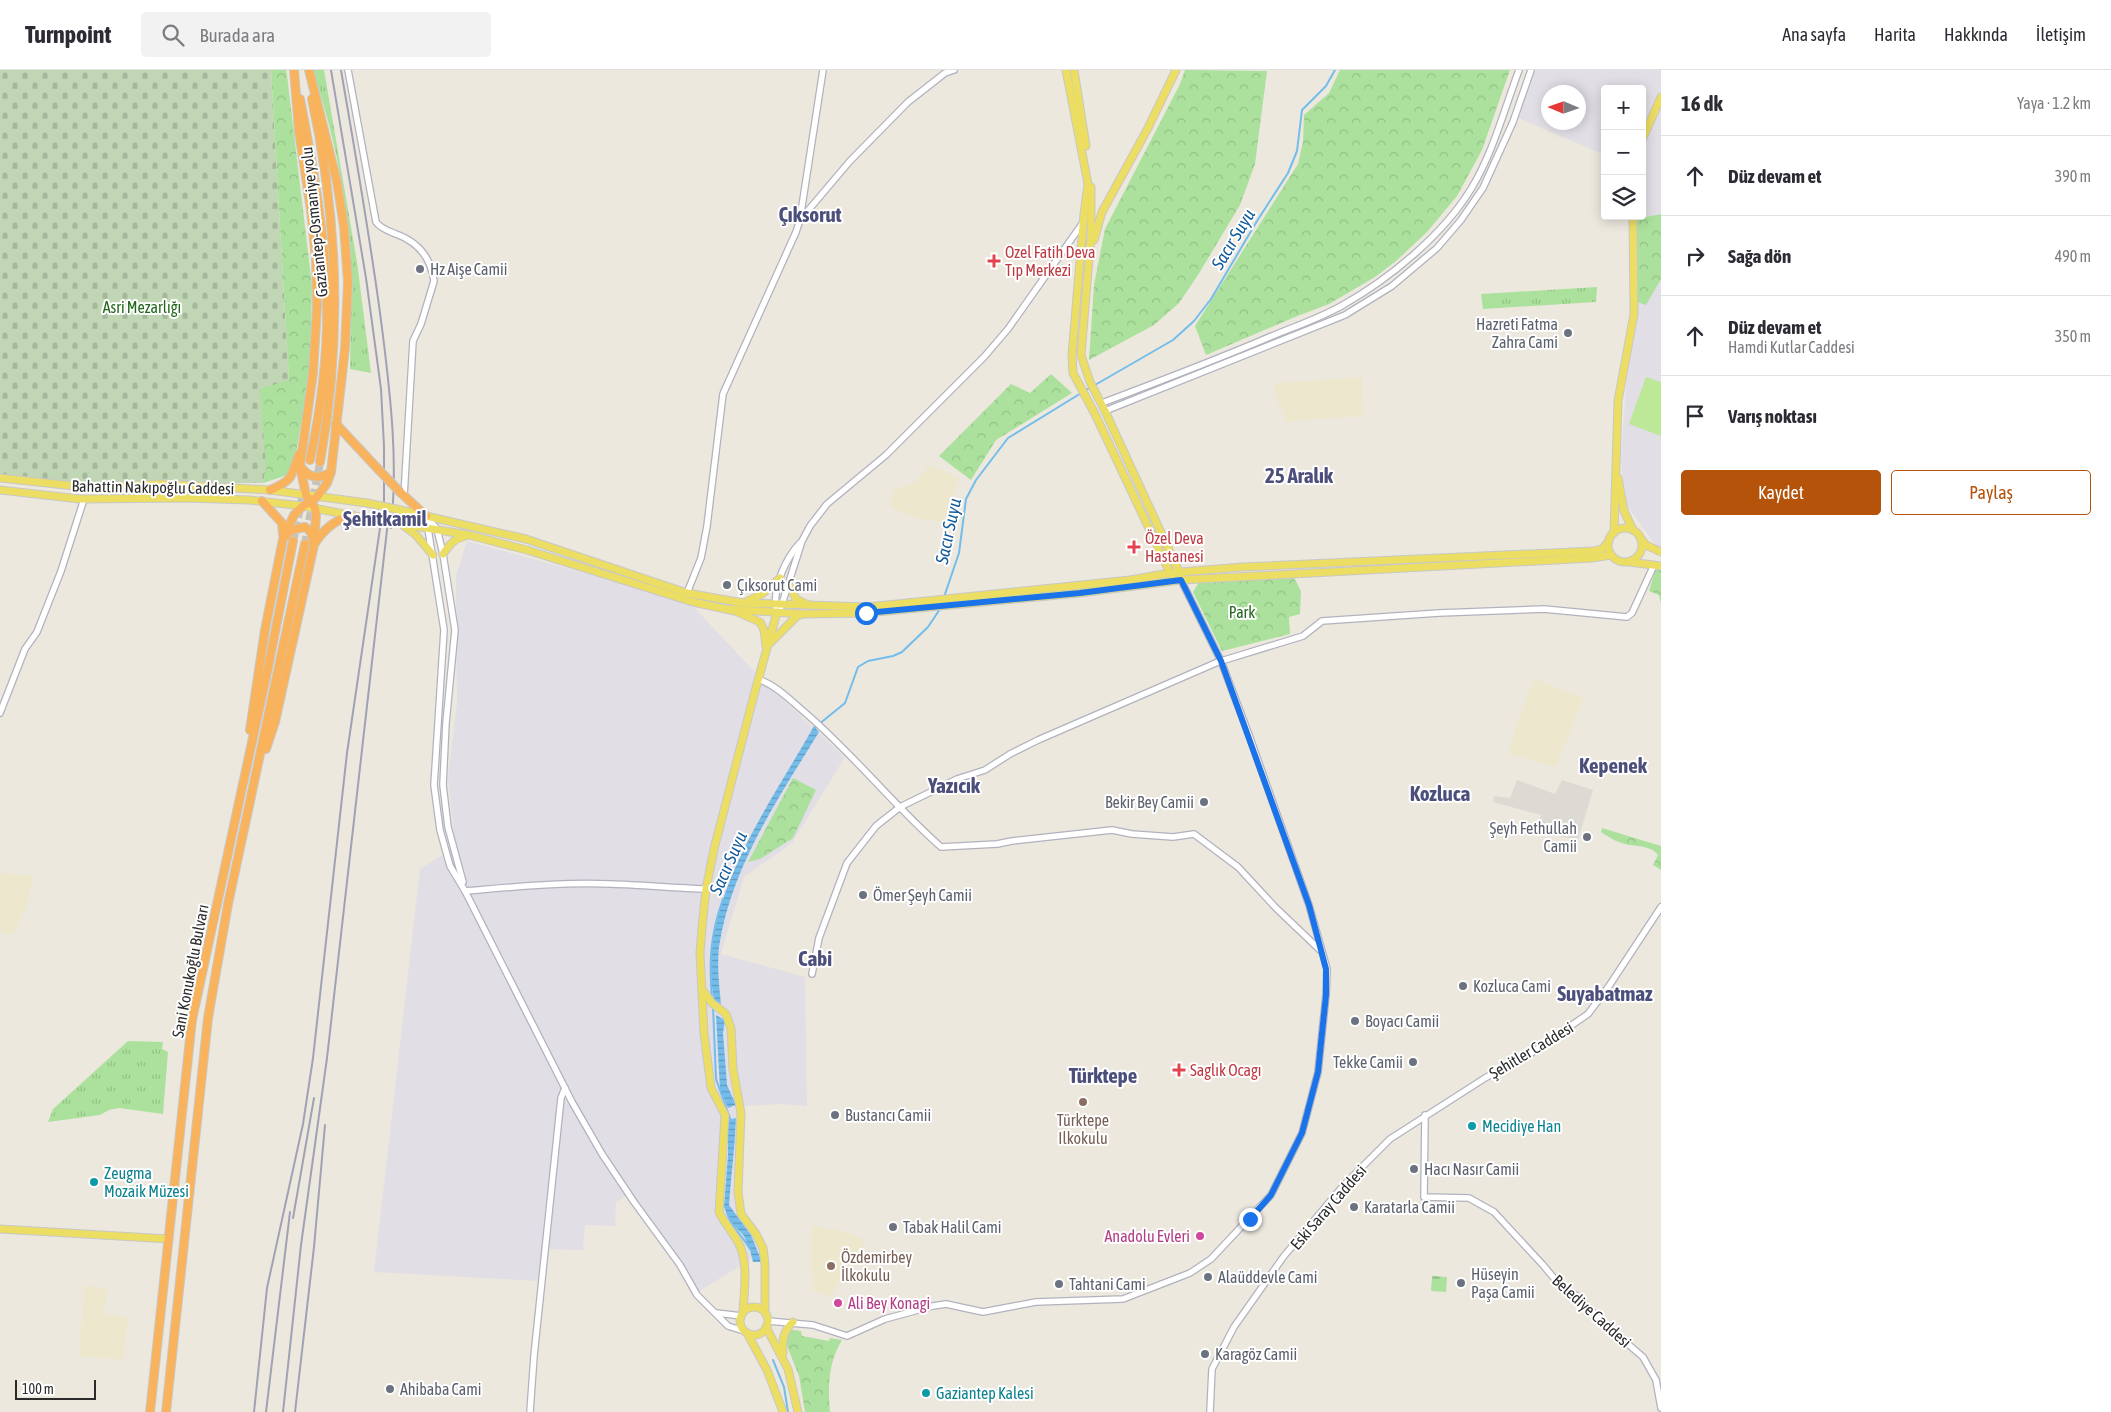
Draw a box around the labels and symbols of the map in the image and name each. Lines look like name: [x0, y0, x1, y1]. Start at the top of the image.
north arrow: [1541, 85, 1586, 130]
street label: Gaziantep-Osmaniye yolu: [297, 146, 332, 298]
district label: Çıksorut: [778, 202, 842, 226]
water label: Sacır Suyu: [1206, 205, 1259, 274]
place label: Ozel Fatih Deva Tıp Merkezi: [1005, 243, 1095, 280]
marker: Ozel Fatih Deva Tıp Merkezi: [987, 254, 1001, 268]
place label: Hz Aişe Camii: [430, 260, 507, 279]
marker: Hz Aişe Camii: [414, 263, 426, 275]
park label: Asri Mezarlığı: [103, 298, 181, 317]
place label: Hazreti Fatma Zahra Cami: [1476, 315, 1558, 351]
marker: Hazreti Fatma Zahra Cami: [1562, 327, 1574, 339]
district label: 25 Aralık: [1265, 463, 1334, 487]
street label: Bahattin Nakıpoğlu Caddesi: [71, 477, 235, 498]
water label: Sacır Suyu: [931, 496, 965, 567]
district label: Şehitkamil: [343, 506, 427, 530]
place label: Özel Deva Hastanesi: [1145, 529, 1204, 565]
marker: Özel Deva Hastanesi: [1127, 540, 1141, 554]
place label: Çıksorut Cami: [737, 576, 817, 595]
marker: Çıksorut Cami: [721, 579, 733, 591]
route start: [855, 602, 878, 625]
park label: Park: [1229, 603, 1255, 621]
district label: Kepenek: [1579, 753, 1648, 777]
district label: Yazıcık: [927, 773, 981, 797]
district label: Kozluca: [1410, 781, 1470, 805]
place label: Bekir Bey Camii: [1105, 793, 1194, 812]
marker: Bekir Bey Camii: [1198, 796, 1210, 808]
place label: Şeyh Fethullah Camii: [1489, 819, 1577, 855]
water label: Sacır Suyu: [704, 828, 751, 899]
marker: Şeyh Fethullah Camii: [1581, 831, 1593, 843]
place label: Ömer Şeyh Camii: [873, 886, 972, 905]
marker: Ömer Şeyh Camii: [857, 889, 869, 901]
street label: Sani Konukoğlu Bulvarı: [168, 903, 213, 1039]
district label: Cabi: [798, 946, 832, 970]
place label: Kozluca Cami: [1473, 977, 1551, 995]
marker: Kozluca Cami: [1457, 980, 1469, 992]
district label: Suyabatmaz: [1557, 981, 1653, 1005]
place label: Boyacı Camii: [1365, 1012, 1439, 1031]
marker: Boyacı Camii: [1349, 1015, 1361, 1027]
street label: Şehitler Caddesi: [1486, 1018, 1577, 1083]
place label: Tekke Camii: [1333, 1053, 1403, 1071]
marker: Tekke Camii: [1407, 1056, 1419, 1068]
place label: Saglık Ocagı: [1190, 1061, 1261, 1080]
district label: Türktepe: [1069, 1063, 1137, 1087]
marker: Saglık Ocagı: [1172, 1063, 1186, 1077]
marker: Türktepe Ilkokulu: [1077, 1096, 1089, 1108]
place label: Bustancı Camii: [845, 1106, 931, 1124]
marker: Bustancı Camii: [829, 1109, 841, 1121]
place label: Türktepe Ilkokulu: [1057, 1111, 1109, 1147]
place label: Mecidiye Han: [1482, 1117, 1561, 1136]
marker: Mecidiye Han: [1466, 1120, 1478, 1132]
place label: Hacı Nasır Camii: [1424, 1160, 1519, 1178]
street label: Eski Saray Caddesi: [1286, 1161, 1370, 1254]
marker: Hacı Nasır Camii: [1408, 1163, 1420, 1175]
place label: Zeugma Mozaik Müzesi: [104, 1164, 189, 1200]
marker: Zeugma Mozaik Müzesi: [88, 1176, 100, 1188]
place label: Karatarla Camii: [1364, 1198, 1455, 1216]
marker: Karatarla Camii: [1348, 1201, 1360, 1213]
route end: [1239, 1208, 1262, 1231]
place label: Tabak Halil Cami: [903, 1218, 1002, 1236]
marker: Tabak Halil Cami: [887, 1221, 899, 1233]
place label: Anadolu Evleri: [1105, 1227, 1190, 1245]
marker: Anadolu Evleri: [1194, 1230, 1206, 1242]
place label: Özdemirbey İlkokulu: [841, 1248, 912, 1284]
marker: Özdemirbey İlkokulu: [825, 1260, 837, 1272]
place label: Hüseyin Paşa Camii: [1471, 1265, 1535, 1302]
place label: Alaüddevle Cami: [1218, 1268, 1318, 1286]
marker: Alaüddevle Cami: [1202, 1271, 1214, 1283]
street label: Belediye Caddesi: [1548, 1271, 1635, 1352]
place label: Tahtani Cami: [1069, 1275, 1146, 1293]
marker: Hüseyin Paşa Camii: [1455, 1277, 1467, 1289]
marker: Tahtani Cami: [1053, 1278, 1065, 1290]
place label: Ali Bey Konagi: [848, 1294, 930, 1313]
marker: Ali Bey Konagi: [832, 1297, 844, 1309]
place label: Karagöz Camii: [1215, 1345, 1297, 1364]
marker: Karagöz Camii: [1199, 1348, 1211, 1360]
scale bar: [15, 1377, 96, 1400]
place label: Ahibaba Cami: [400, 1380, 481, 1398]
marker: Ahibaba Cami: [384, 1383, 396, 1395]
place label: Gaziantep Kalesi: [936, 1384, 1034, 1403]
marker: Gaziantep Kalesi: [920, 1387, 932, 1399]

